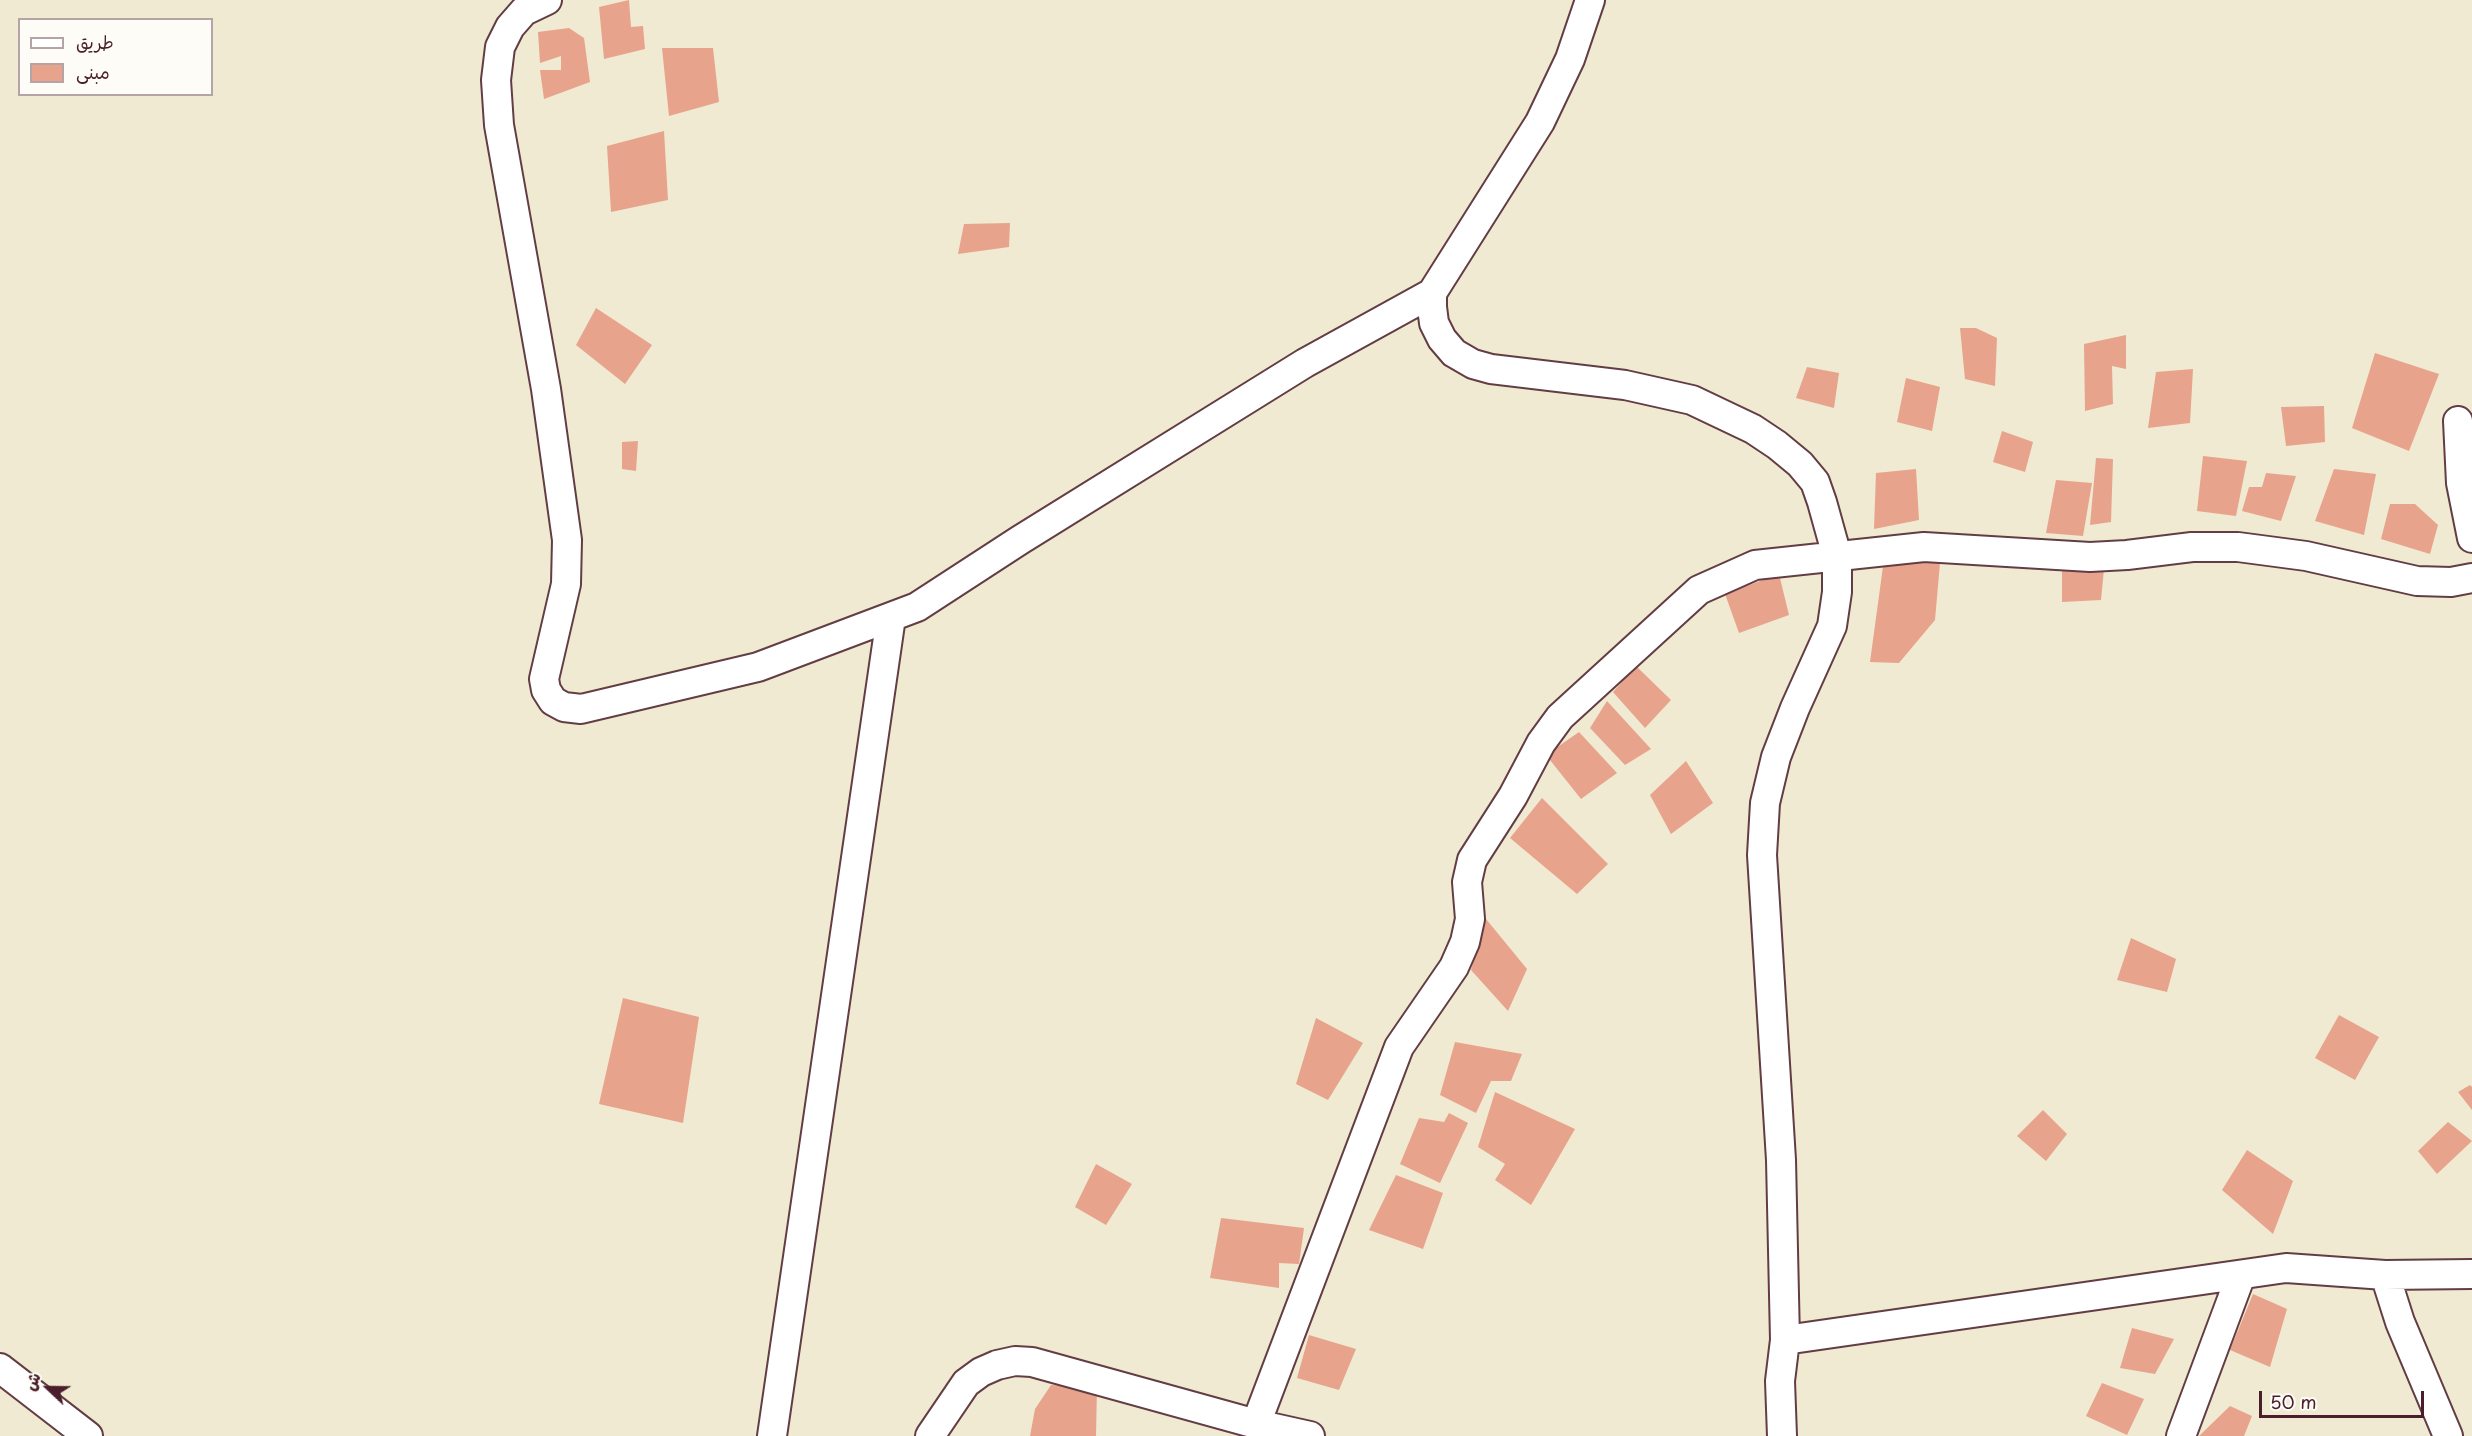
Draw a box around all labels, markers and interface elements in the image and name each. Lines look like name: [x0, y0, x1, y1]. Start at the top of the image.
legend: [18, 18, 213, 96]
text: طريق: [76, 28, 114, 55]
text: مبنى: [76, 58, 110, 85]
north arrow: [18, 1358, 78, 1418]
text: ش: [17, 1369, 46, 1394]
scale bar: [2262, 1379, 2427, 1417]
text: 50 m: [2270, 1388, 2317, 1415]

